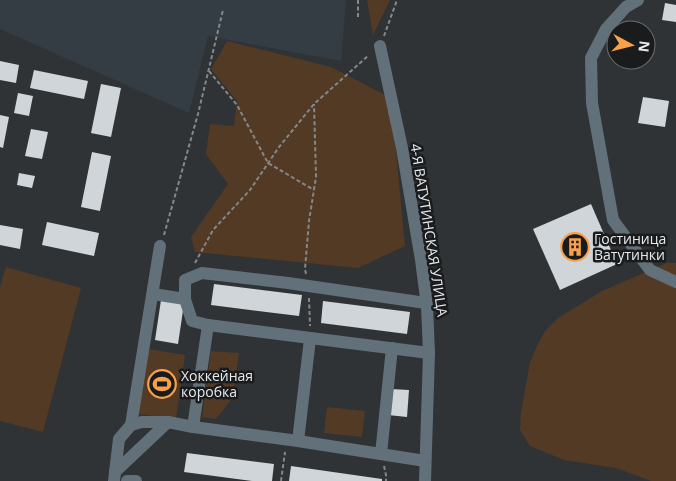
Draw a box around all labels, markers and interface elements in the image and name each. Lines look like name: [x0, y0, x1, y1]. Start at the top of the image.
north arrow: [606, 20, 656, 70]
text: N: [634, 40, 655, 53]
street label: 4-Я ВАТУТИНСКАЯ УЛИЦА: [406, 142, 453, 318]
place label: Гостиница Ватутинки: [594, 229, 666, 264]
building icon: Гостиница Ватутинки: [560, 232, 590, 262]
place label: Хоккейная коробка: [181, 366, 253, 401]
sports icon: Хоккейная коробка: [147, 369, 177, 399]

